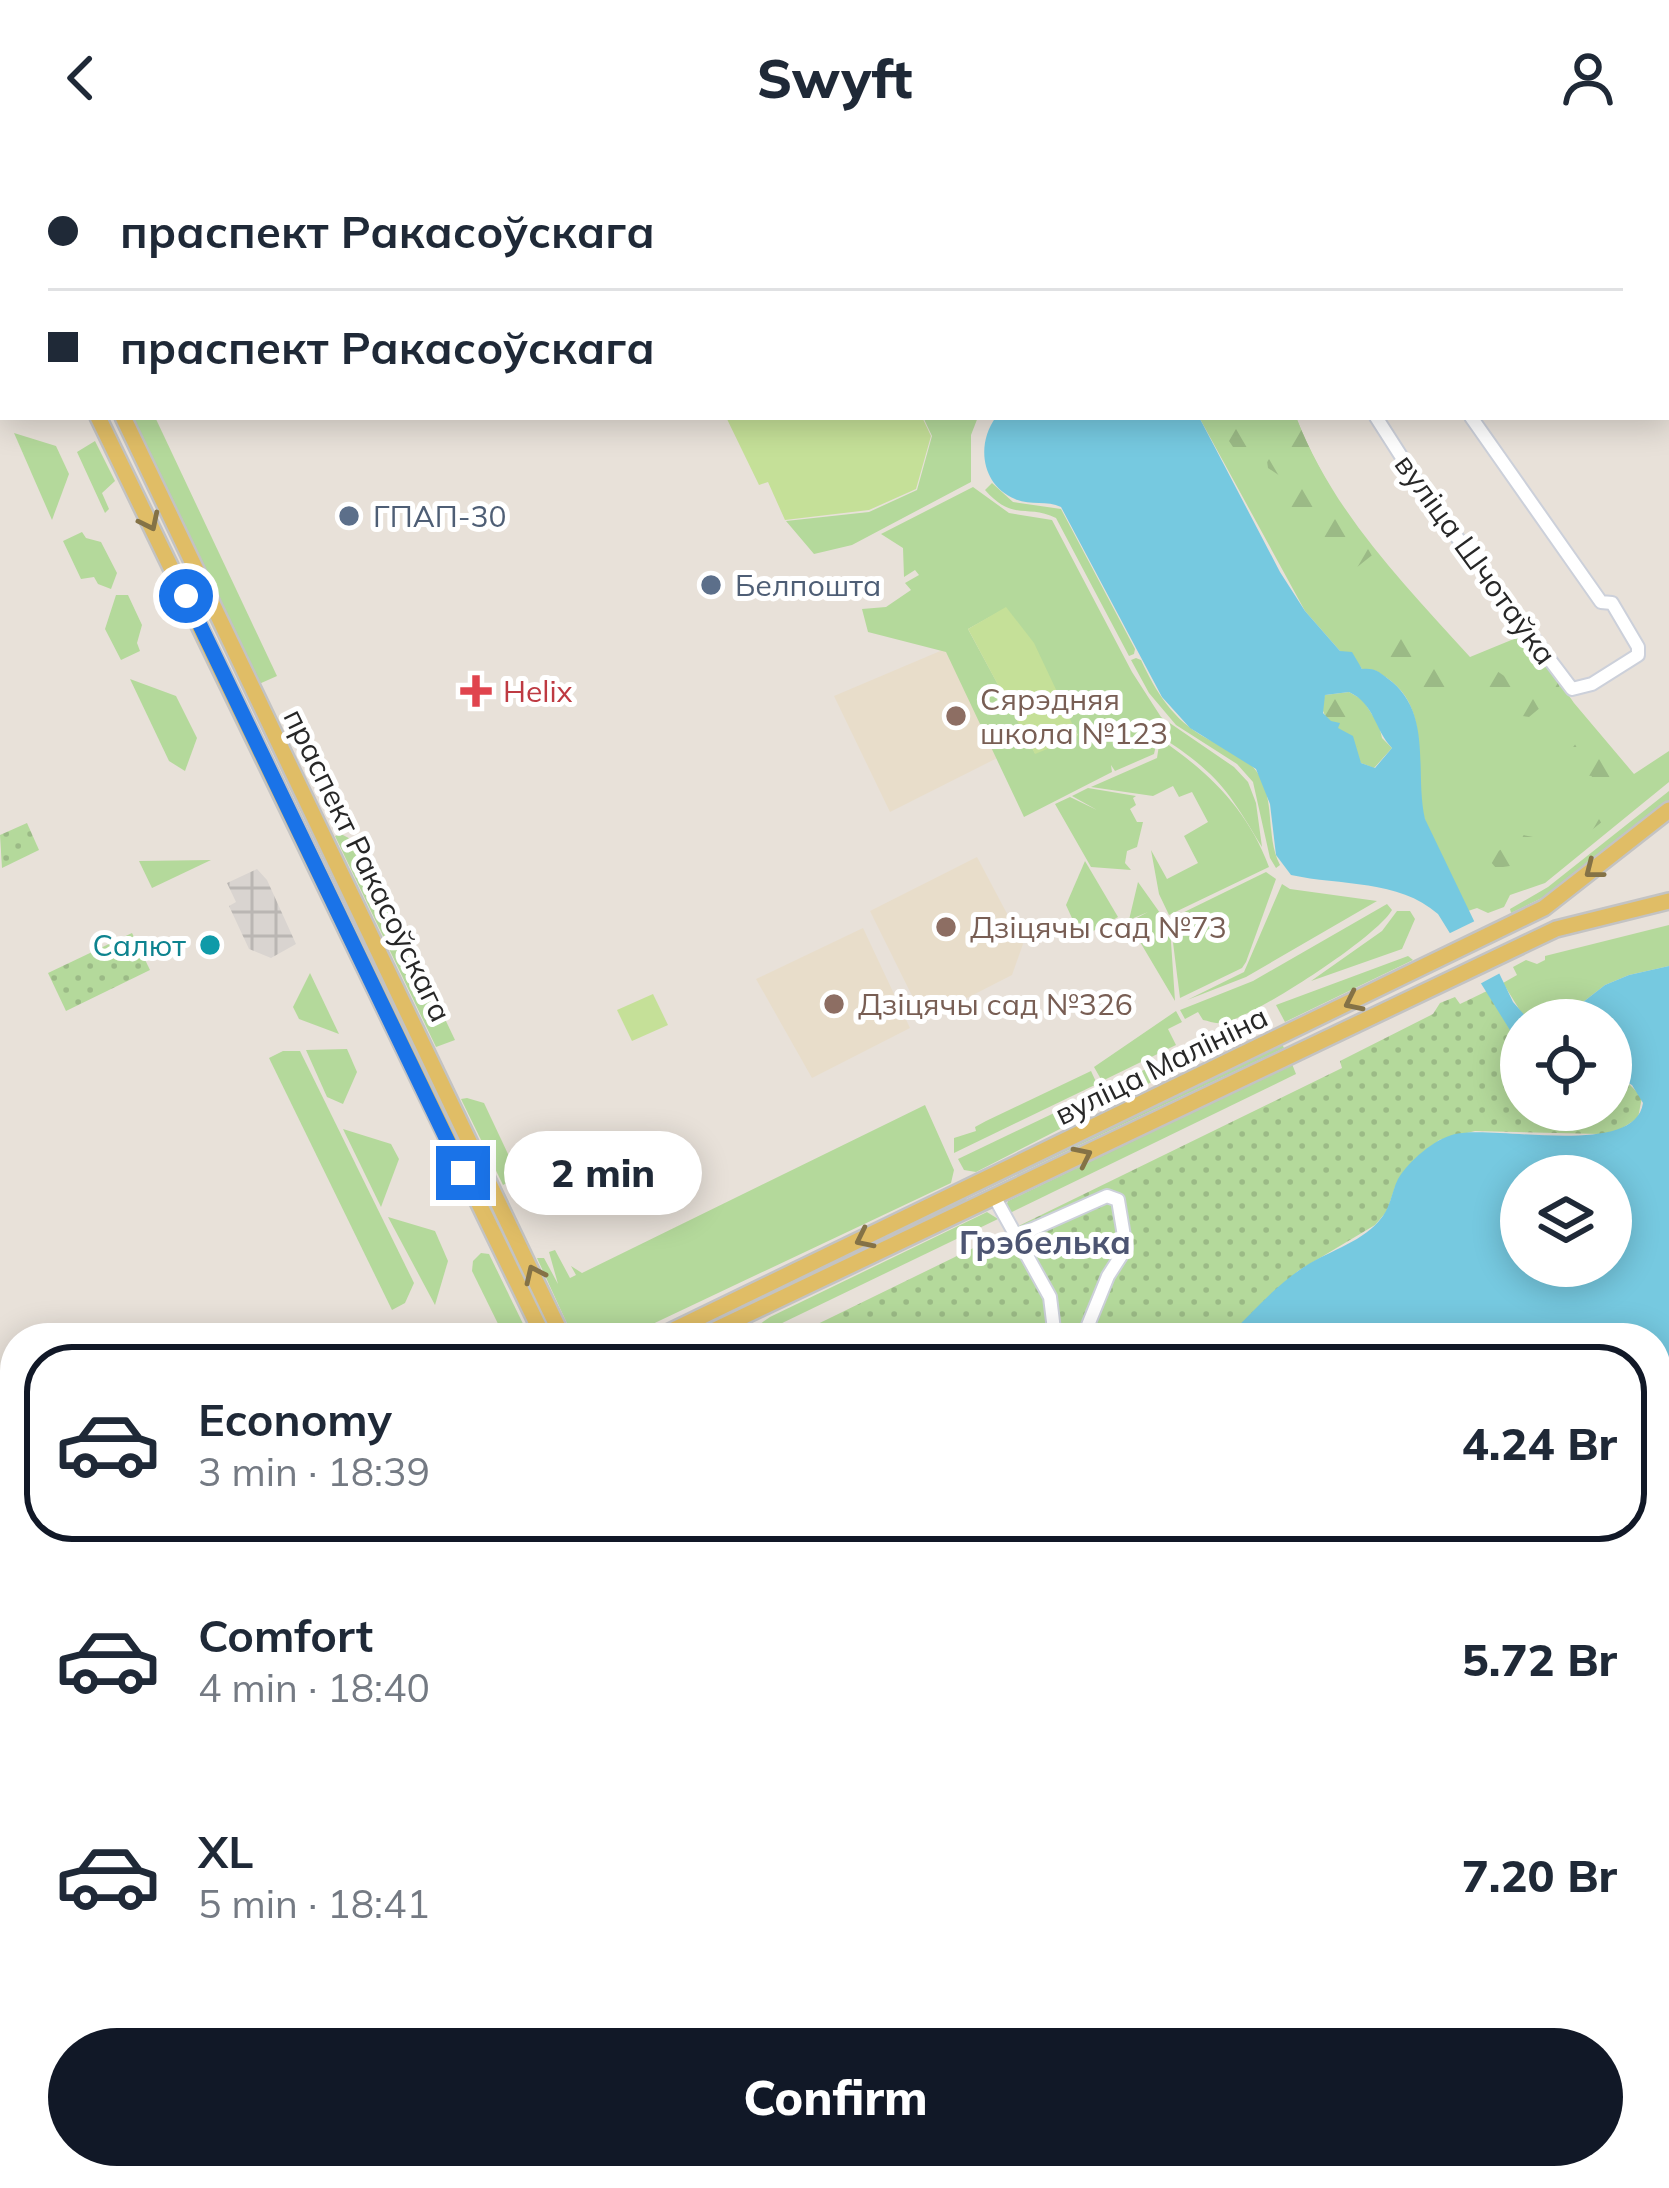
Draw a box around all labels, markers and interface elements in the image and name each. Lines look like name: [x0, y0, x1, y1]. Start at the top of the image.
text: Swyft: [757, 44, 912, 112]
icon: back: [48, 45, 114, 111]
icon: person: [1555, 45, 1621, 111]
text: праспект Ракасоўскага: [120, 203, 655, 259]
text: праспект Ракасоўскага: [120, 319, 655, 375]
street label: вуліца Шчотаўка: [1387, 446, 1565, 672]
place label: ГПАП-30: [373, 497, 506, 535]
marker: ГПАП-30: [336, 503, 362, 529]
one-way arrow: [136, 510, 159, 531]
place label: Белпошта: [735, 566, 881, 604]
route start: [159, 569, 213, 623]
marker: Белпошта: [698, 572, 724, 598]
place label: Helix: [503, 672, 573, 710]
marker: Helix: [460, 675, 492, 707]
place label: Сярэдняя школа №123: [980, 680, 1168, 752]
street label: праспект Ракасоўскага: [276, 702, 460, 1028]
marker: Сярэдняя школа №123: [943, 703, 969, 729]
one-way arrow: [1584, 856, 1606, 877]
place label: Дзіцячы сад №73: [970, 908, 1227, 946]
marker: Дзіцячы сад №73: [933, 914, 959, 940]
place label: Салют: [93, 926, 186, 964]
marker: Салют: [197, 932, 223, 958]
place label: Дзіцячы сад №326: [858, 985, 1133, 1023]
one-way arrow: [1344, 988, 1366, 1011]
marker: Дзіцячы сад №326: [821, 991, 847, 1017]
street label: вуліца Малініна: [1048, 997, 1274, 1133]
map controls: [1500, 999, 1632, 1287]
button: locate: [1500, 999, 1632, 1131]
callout: 2 min: [505, 1131, 703, 1215]
route end: [436, 1146, 490, 1200]
one-way arrow: [1071, 1147, 1092, 1170]
text: 2 min: [551, 1148, 655, 1197]
button: layers: [1500, 1155, 1632, 1287]
district label: Грэбелька: [959, 1221, 1131, 1262]
one-way arrow: [855, 1225, 876, 1249]
one-way arrow: [525, 1265, 548, 1286]
icon: car: [54, 1389, 162, 1497]
text: Economy: [198, 1391, 392, 1447]
text: 4.24 Br: [1462, 1415, 1617, 1471]
text: 3 min · 18:39: [198, 1447, 430, 1496]
icon: car: [54, 1605, 162, 1713]
text: Comfort: [198, 1607, 373, 1663]
text: 5.72 Br: [1462, 1631, 1617, 1687]
text: 4 min · 18:40: [198, 1663, 430, 1712]
icon: car: [54, 1821, 162, 1929]
text: XL: [198, 1823, 253, 1879]
text: 7.20 Br: [1462, 1847, 1617, 1903]
text: 5 min · 18:41: [198, 1879, 430, 1928]
button: Confirm: [48, 2028, 1623, 2166]

